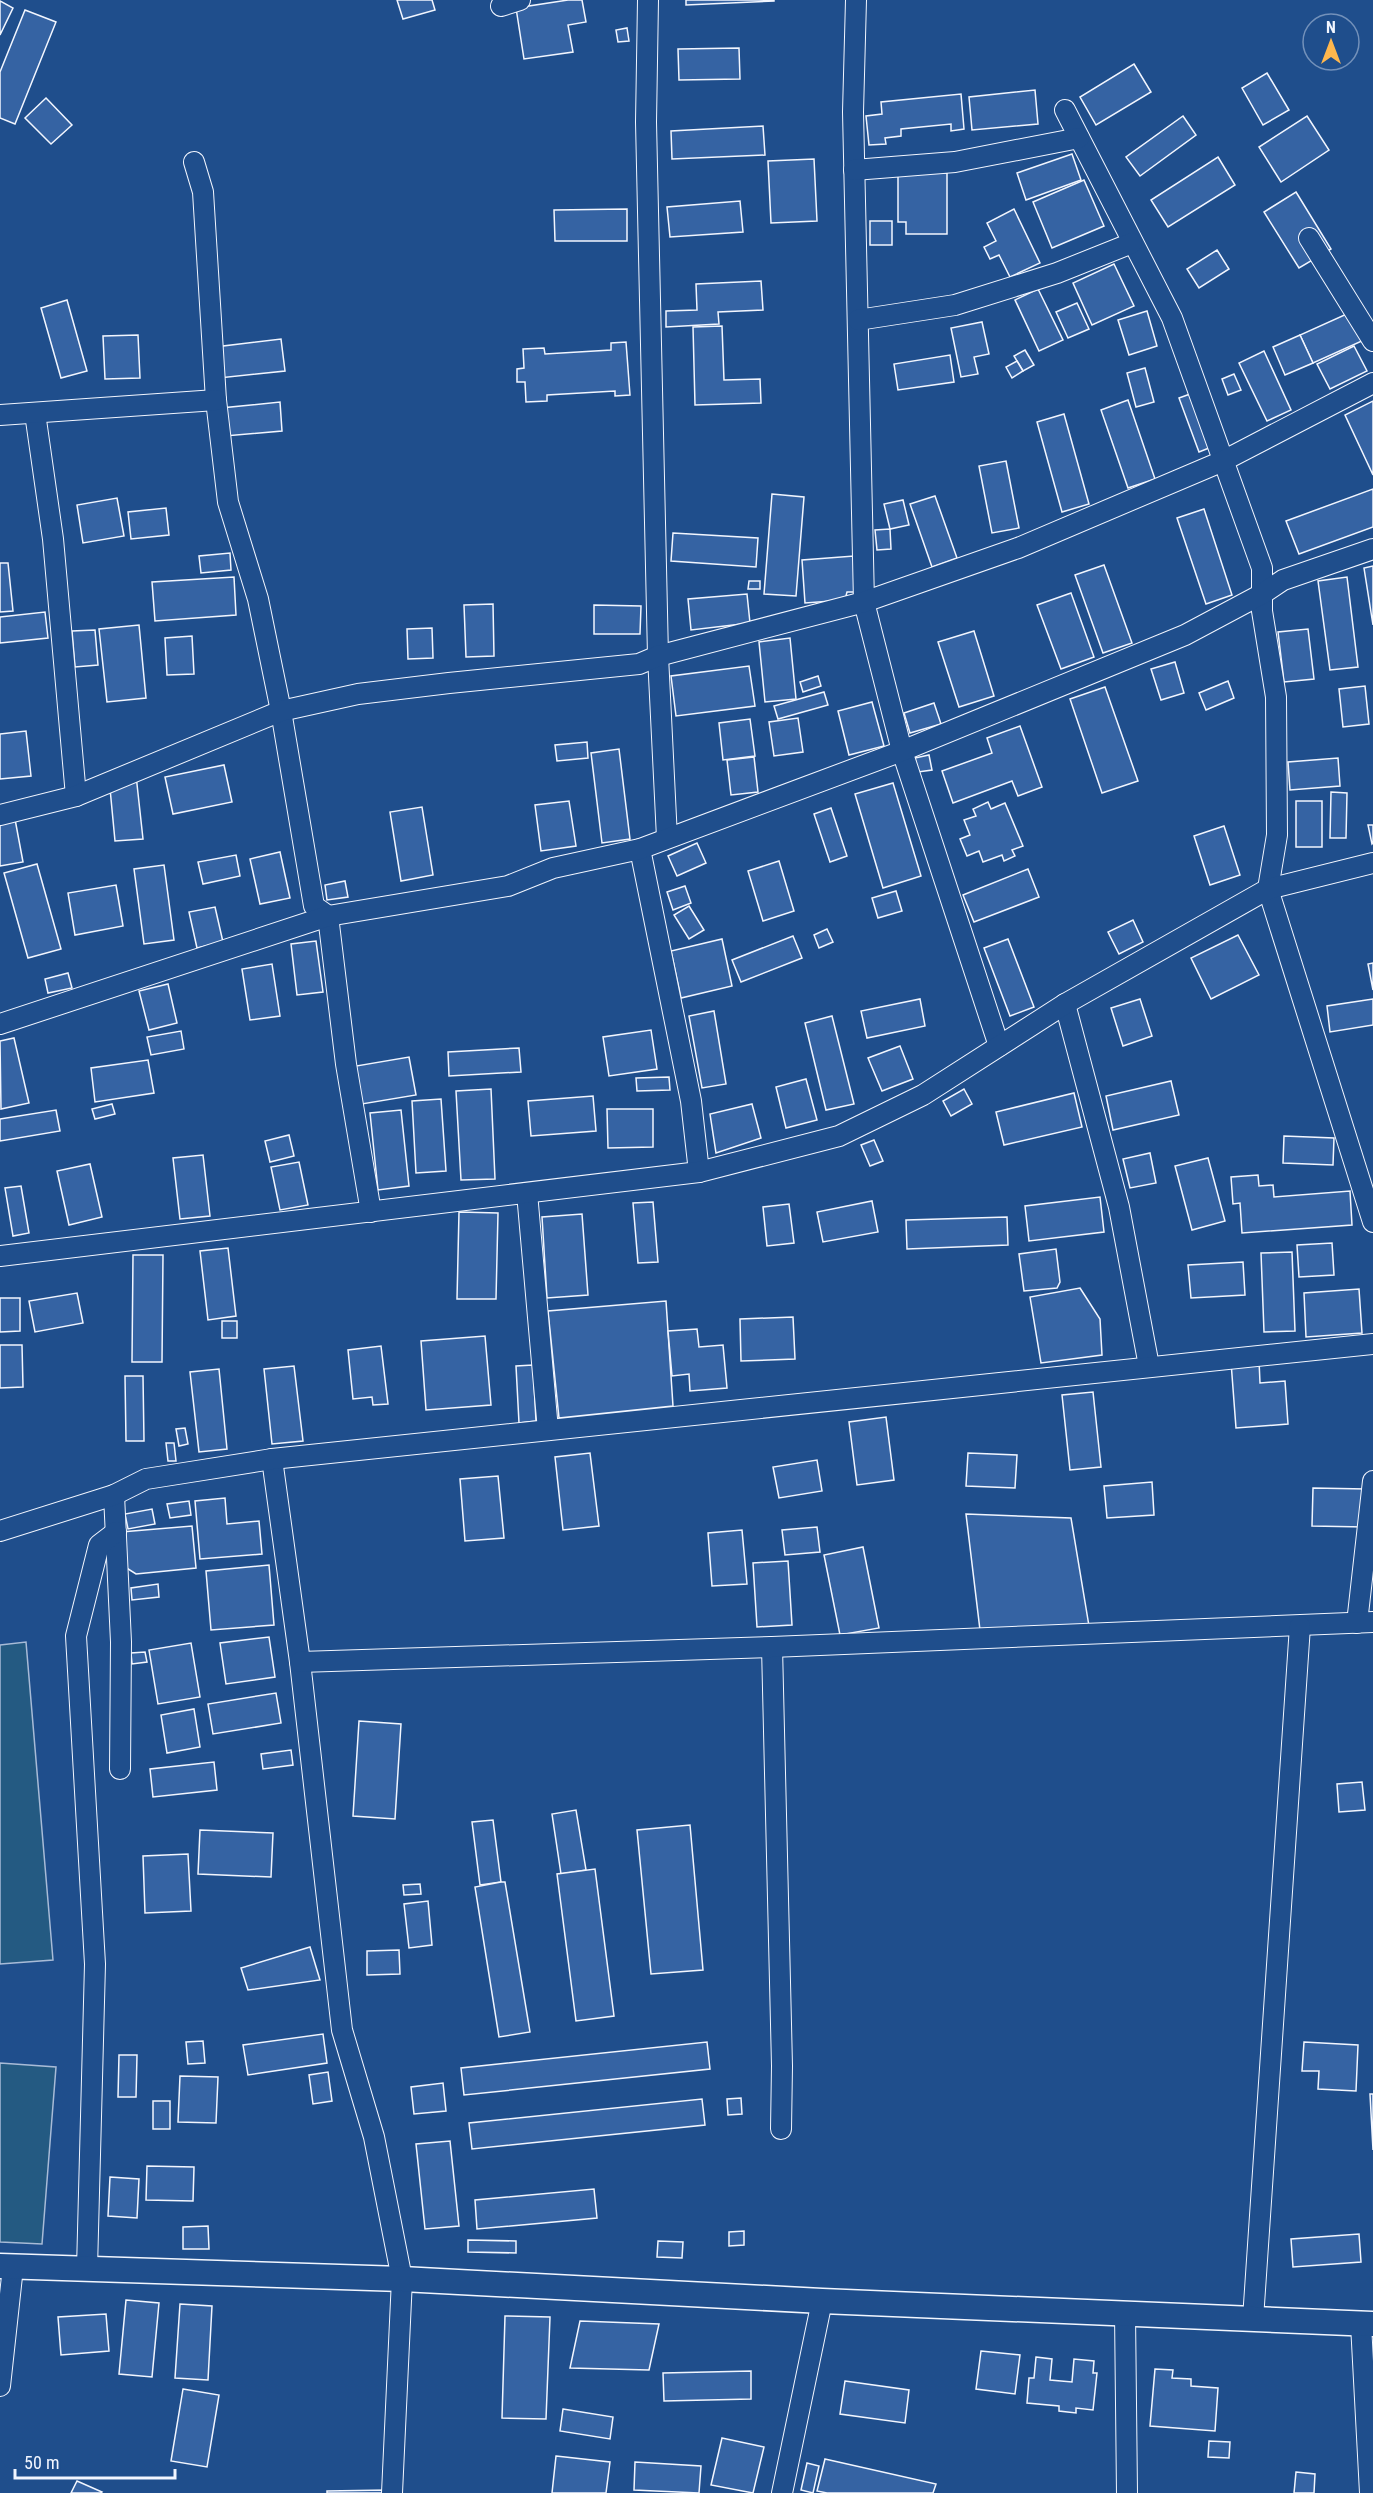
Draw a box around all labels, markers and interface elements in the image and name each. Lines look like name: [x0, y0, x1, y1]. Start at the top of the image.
north arrow: [1301, 12, 1361, 72]
text: N: [1326, 18, 1336, 37]
scale bar: [15, 2442, 176, 2480]
text: 50 m: [24, 2452, 59, 2473]

